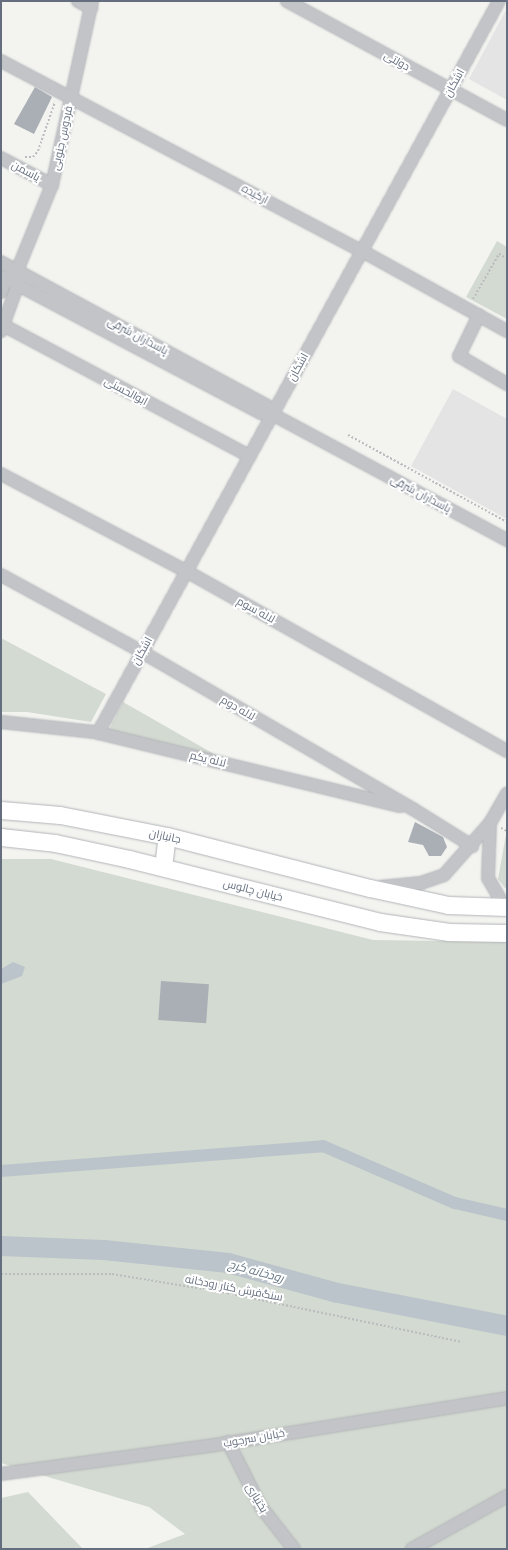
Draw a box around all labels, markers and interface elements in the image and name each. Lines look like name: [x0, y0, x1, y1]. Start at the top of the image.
street label: دولتی: [382, 49, 412, 73]
street label: اشکان: [441, 67, 467, 99]
street label: فردوس جنوبی: [49, 104, 75, 172]
street label: یاسمن: [9, 158, 43, 184]
street label: ارکیده: [239, 182, 271, 206]
street label: پاسداران شرقی: [106, 315, 170, 357]
street label: اشکان: [285, 351, 311, 383]
street label: ابوالحسنی: [102, 374, 150, 408]
street label: پاسداران شرقی: [389, 473, 453, 515]
street label: لاله سوم: [235, 594, 277, 626]
street label: اشکان: [129, 635, 155, 667]
street label: لاله دوم: [218, 693, 258, 723]
street label: لاله یکم: [189, 748, 227, 770]
street label: جانبازان: [148, 826, 182, 846]
street label: خیابان چالوس: [222, 876, 284, 904]
water label: رودخانه کرج: [227, 1257, 285, 1285]
street label: سنگ‌فرش کنار رودخانه: [184, 1272, 284, 1304]
street label: خیابان سرجوب: [222, 1426, 286, 1450]
street label: بختیاری: [243, 1481, 271, 1515]

